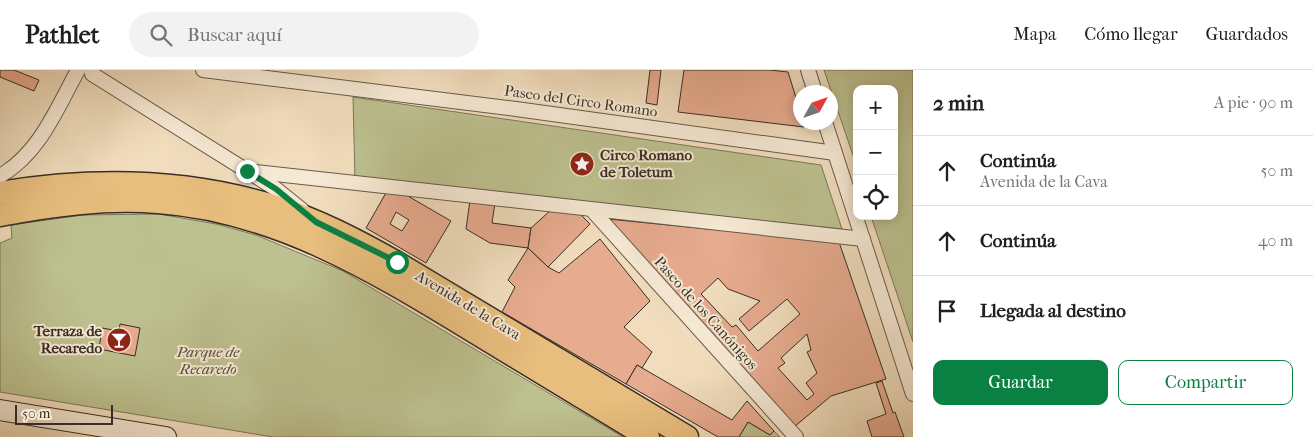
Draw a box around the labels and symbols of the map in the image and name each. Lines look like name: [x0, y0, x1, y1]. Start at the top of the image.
street label: Paseo del Circo Romano: [503, 81, 659, 121]
north arrow: [793, 85, 838, 130]
place label: Circo Romano de Toletum: [600, 146, 692, 181]
place icon: Circo Romano de Toletum: [569, 151, 595, 177]
route end: [236, 160, 259, 183]
route start: [386, 251, 409, 274]
street label: Paseo de los Canónigos: [650, 253, 762, 374]
street label: Avenida de la Cava: [411, 266, 525, 344]
place label: Terraza de Recaredo: [33, 322, 103, 357]
bar icon: Terraza de Recaredo: [106, 327, 132, 353]
park label: Parque de Recaredo: [176, 343, 240, 378]
scale bar: [15, 402, 112, 425]

